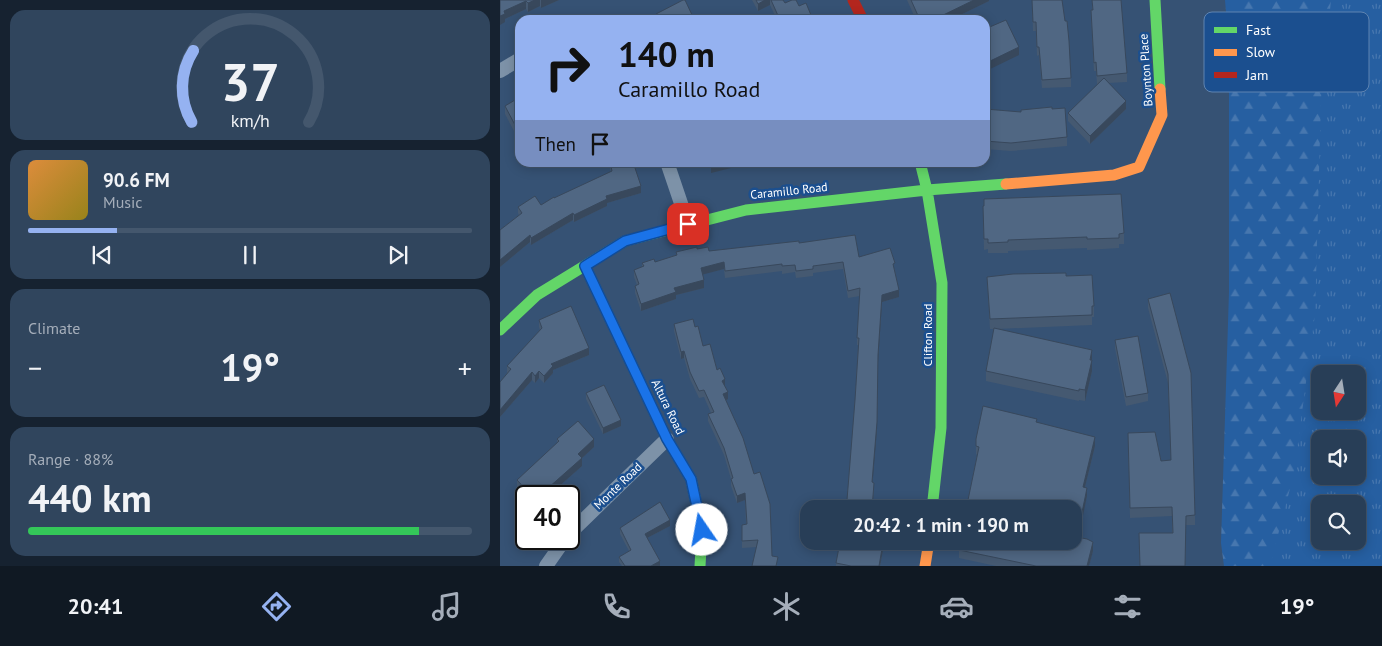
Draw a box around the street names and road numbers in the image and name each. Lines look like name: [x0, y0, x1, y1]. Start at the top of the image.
street label: Boynton Place: [1135, 33, 1156, 107]
street label: Caramillo Road: [750, 179, 828, 202]
street label: Clifton Road: [920, 304, 935, 366]
street label: Altura Road: [649, 377, 688, 437]
street label: Monte Road: [590, 459, 645, 512]

